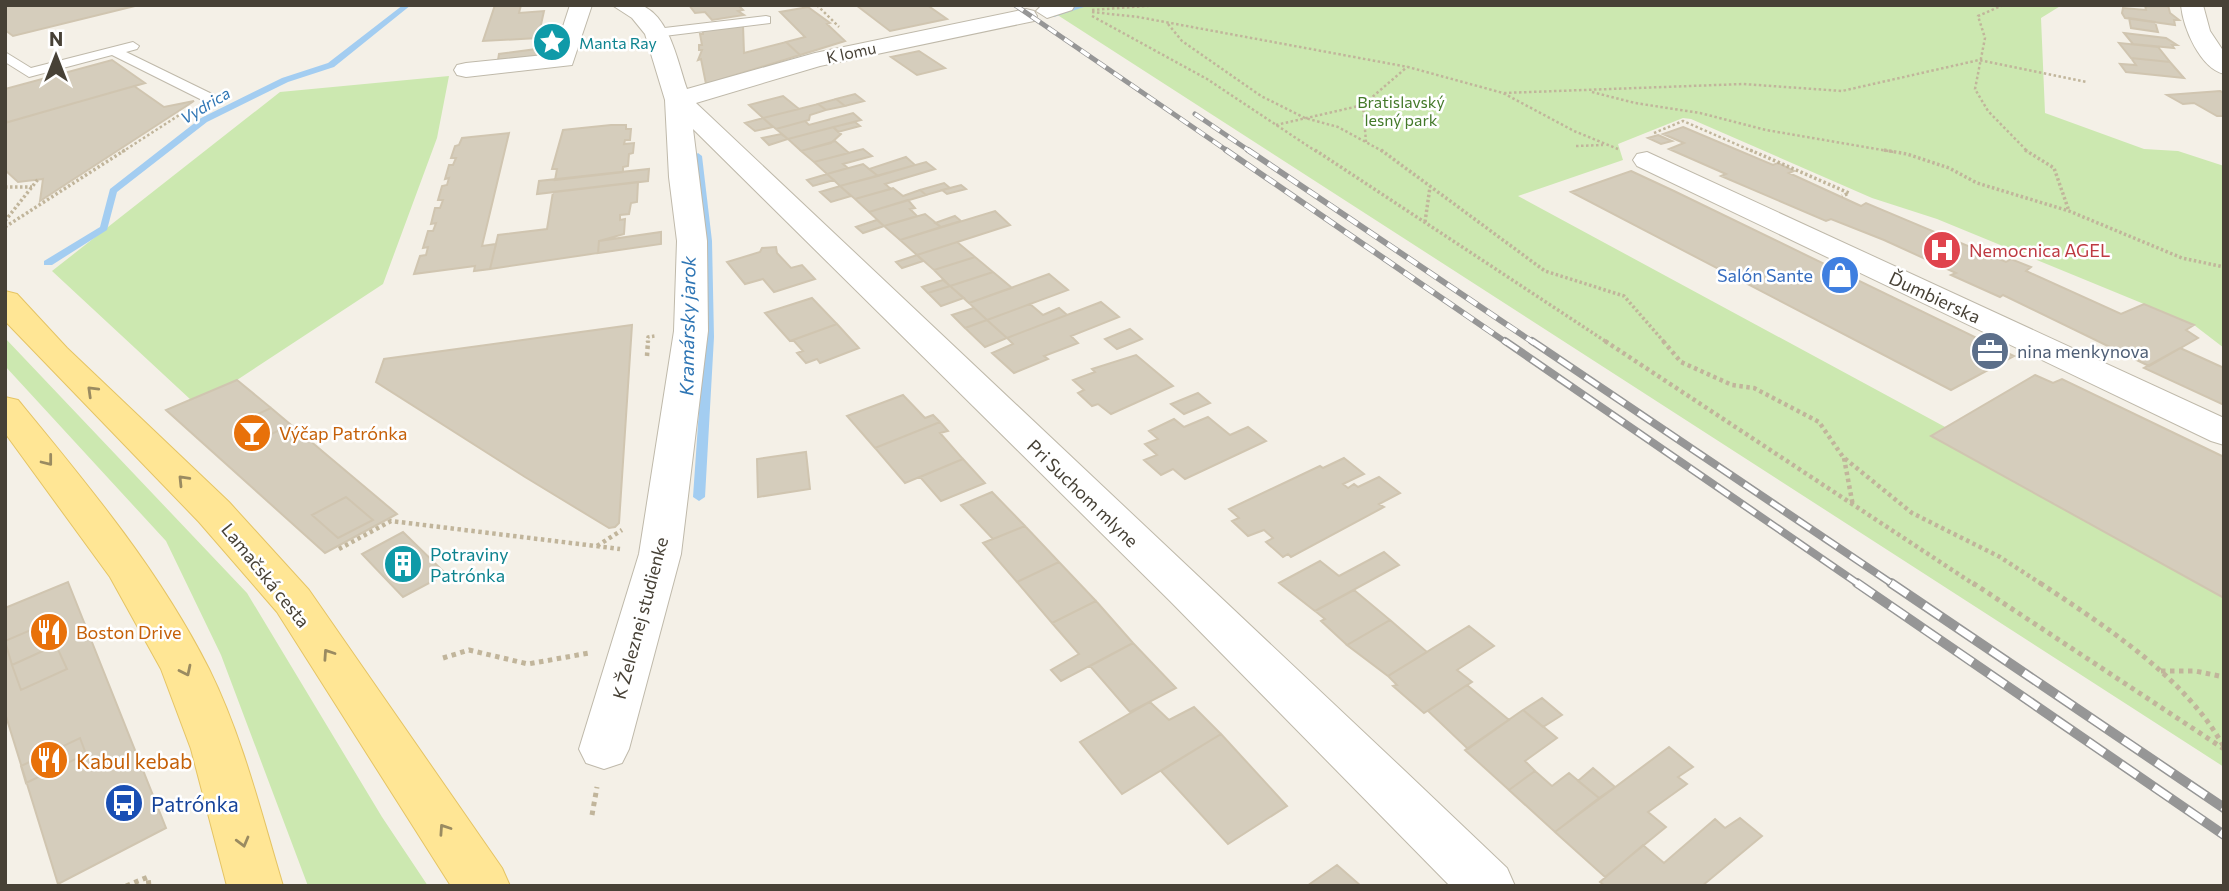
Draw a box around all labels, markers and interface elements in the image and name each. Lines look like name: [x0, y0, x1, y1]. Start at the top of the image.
north arrow: [21, 21, 91, 91]
place icon: Manta Ray: [531, 21, 573, 63]
text: N: [49, 27, 63, 50]
place label: Manta Ray: [579, 33, 657, 52]
street label: K lomu: [824, 37, 878, 67]
water label: Vydrica: [177, 83, 233, 127]
park label: Bratislavský lesný park: [1357, 92, 1445, 129]
hospital icon: Nemocnica AGEL: [1921, 229, 1963, 271]
place label: Nemocnica AGEL: [1969, 239, 2110, 261]
shop icon: Salón Sante: [1819, 254, 1861, 296]
water label: Kramársky jarok: [674, 255, 700, 396]
place label: Salón Sante: [1717, 264, 1813, 286]
street label: Ďumbierska: [1886, 266, 1984, 328]
office icon: nina menkynova: [1969, 330, 2011, 372]
place label: nina menkynova: [2017, 340, 2149, 362]
one-way arrow: [87, 386, 100, 399]
bar icon: Výčap Patrónka: [231, 412, 273, 454]
place label: Výčap Patrónka: [279, 422, 407, 444]
street label: Pri Suchom mlyne: [1023, 434, 1143, 552]
one-way arrow: [39, 454, 52, 466]
one-way arrow: [178, 475, 191, 488]
street label: Lamačská cesta: [217, 518, 315, 632]
street label: K Železnej studienke: [608, 534, 672, 702]
building icon: Potraviny Patrónka: [382, 543, 424, 585]
place label: Potraviny Patrónka: [430, 543, 509, 586]
restaurant icon: Boston Drive: [28, 611, 70, 653]
place label: Boston Drive: [76, 621, 182, 643]
one-way arrow: [323, 649, 336, 662]
one-way arrow: [177, 664, 191, 676]
restaurant icon: Kabul kebab: [28, 739, 70, 781]
place label: Kabul kebab: [76, 748, 192, 773]
bus stop icon: Patrónka: [103, 782, 145, 824]
place label: Patrónka: [151, 791, 239, 816]
one-way arrow: [440, 824, 453, 837]
one-way arrow: [235, 835, 249, 847]

